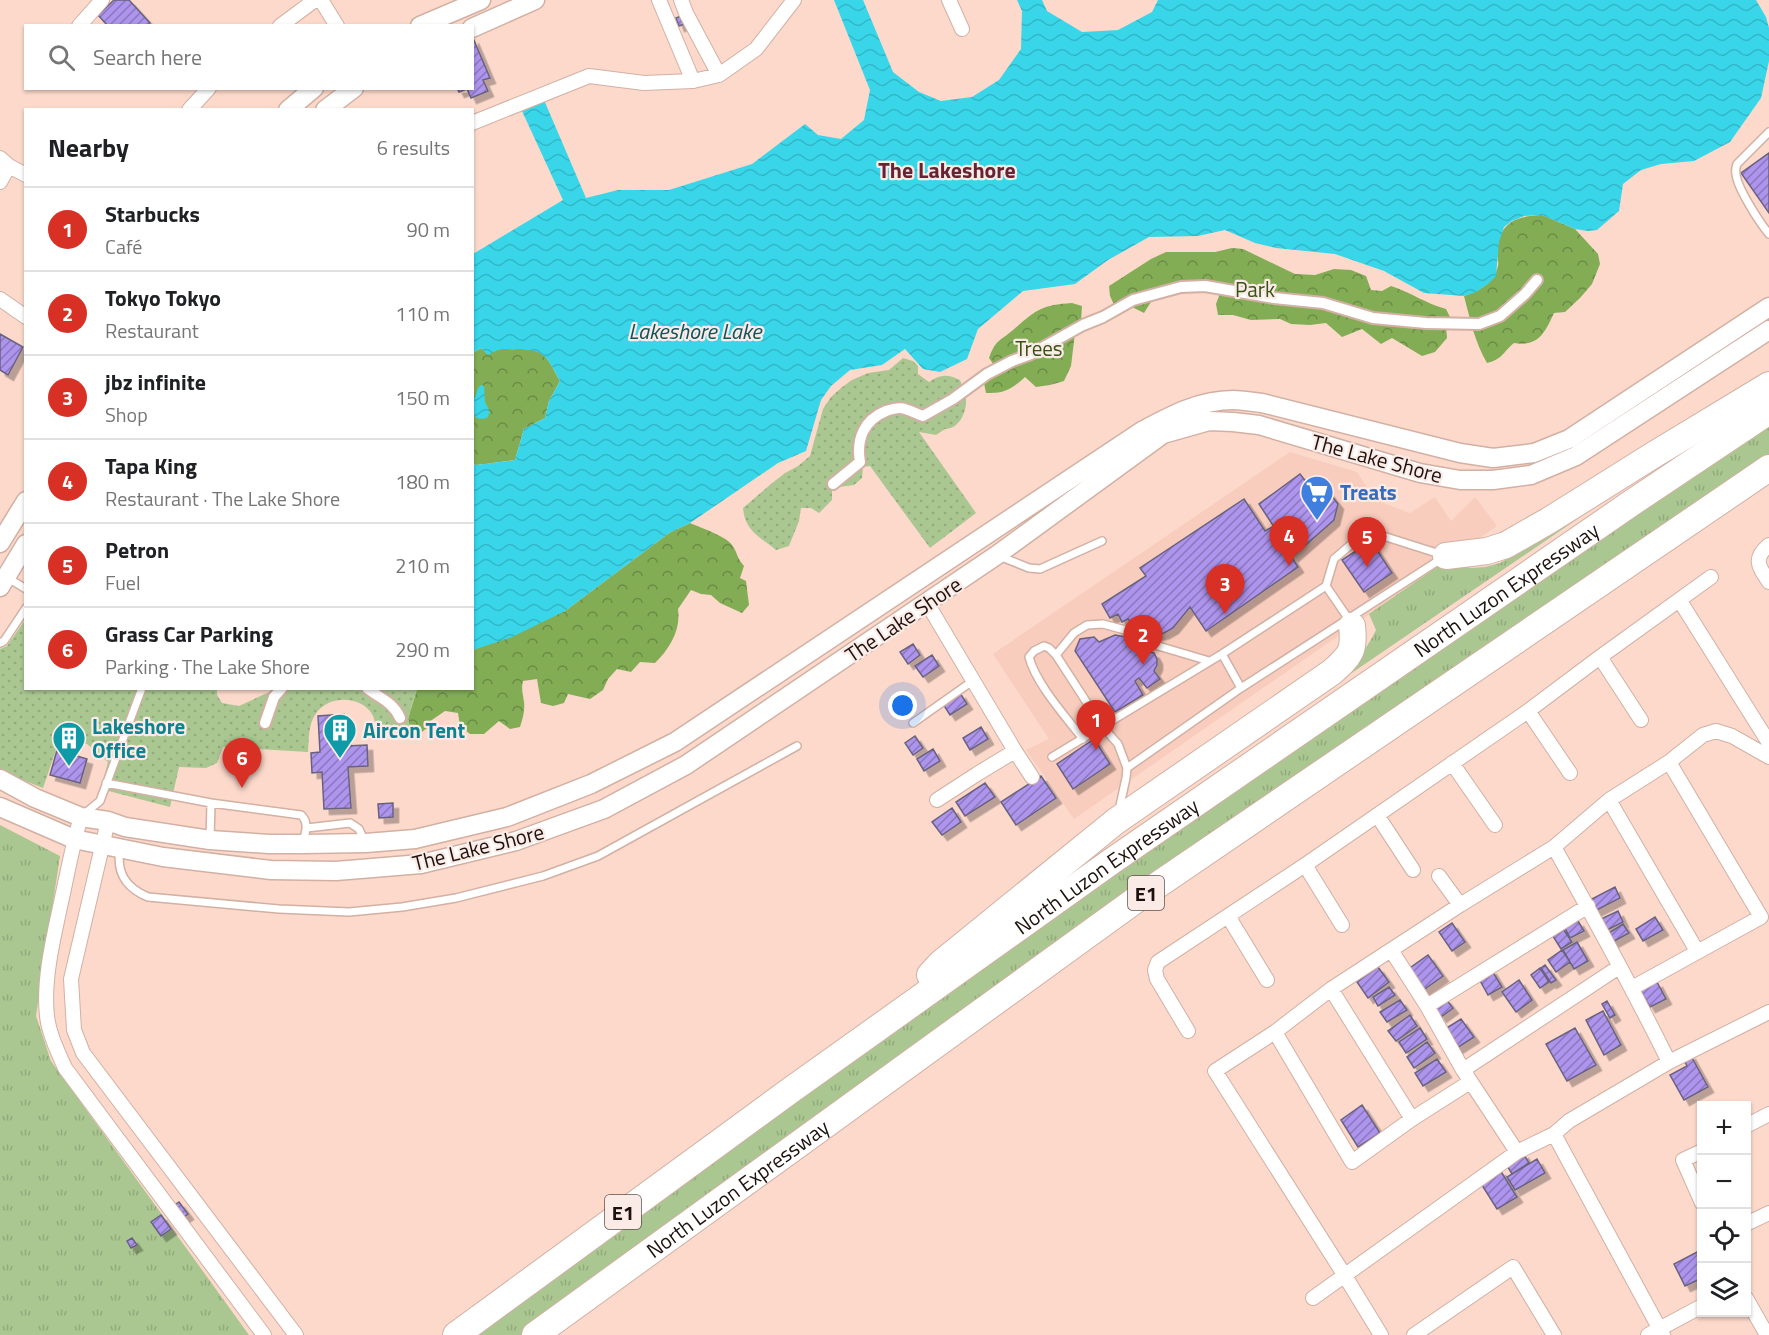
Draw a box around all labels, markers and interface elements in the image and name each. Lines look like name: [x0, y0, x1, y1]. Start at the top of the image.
search box: [24, 24, 474, 90]
text: Search here: [93, 40, 202, 74]
icon: search: [45, 41, 78, 74]
text: Nearby: [48, 128, 129, 167]
text: 6 results: [377, 132, 450, 163]
district label: The Lakeshore: [878, 153, 1016, 187]
text: Starbucks: [105, 197, 200, 231]
text: 1: [62, 214, 73, 245]
text: 90 m: [406, 214, 450, 245]
text: Café: [105, 231, 142, 262]
park label: Park: [1235, 273, 1275, 305]
text: Tokyo Tokyo: [105, 281, 221, 315]
text: 2: [62, 298, 73, 329]
text: 110 m: [395, 298, 450, 329]
water label: Lakeshore Lake: [629, 314, 763, 348]
text: Restaurant: [105, 315, 199, 346]
park label: Trees: [1015, 332, 1063, 364]
text: jbz infinite: [105, 365, 206, 399]
text: 3: [62, 382, 73, 413]
text: 150 m: [395, 382, 450, 413]
text: Shop: [105, 399, 148, 430]
street label: The Lake Shore: [1308, 425, 1446, 491]
text: Tapa King: [105, 449, 197, 483]
text: 4: [62, 466, 73, 497]
text: 180 m: [395, 466, 450, 497]
supermarket icon: Treats: [1299, 474, 1335, 521]
place label: Treats: [1340, 476, 1397, 508]
text: Restaurant · The Lake Shore: [105, 483, 340, 514]
street label: North Luzon Expressway: [1407, 514, 1605, 665]
pin: 4: [1270, 516, 1308, 566]
pin: 5: [1348, 518, 1386, 567]
text: Petron: [105, 533, 169, 567]
text: 5: [62, 550, 73, 581]
text: 210 m: [395, 550, 450, 581]
pin: 3: [1206, 564, 1244, 614]
text: Fuel: [105, 567, 141, 598]
street label: The Lake Shore: [838, 568, 968, 670]
pin: 2: [1124, 616, 1162, 665]
text: Grass Car Parking: [105, 617, 273, 651]
text: 6: [62, 634, 73, 665]
text: 290 m: [395, 634, 450, 665]
text: Parking · The Lake Shore: [105, 651, 310, 682]
your location: [888, 691, 917, 720]
pin: 1: [1076, 700, 1116, 750]
place label: Lakeshore Office: [92, 710, 185, 766]
building icon: Aircon Tent: [322, 712, 358, 759]
place label: Aircon Tent: [363, 714, 465, 746]
building icon: Lakeshore Office: [51, 720, 87, 767]
pin: 6: [222, 738, 262, 788]
street label: North Luzon Expressway: [1008, 790, 1205, 942]
street label: The Lake Shore: [409, 815, 547, 879]
road number: E1: [1128, 876, 1164, 910]
map controls: [1697, 1101, 1751, 1317]
button: +: [1697, 1101, 1751, 1155]
street label: North Luzon Expressway: [639, 1111, 836, 1266]
button: −: [1697, 1155, 1751, 1209]
road number: E1: [605, 1195, 641, 1229]
button: locate: [1697, 1209, 1751, 1263]
button: layers: [1697, 1263, 1751, 1317]

